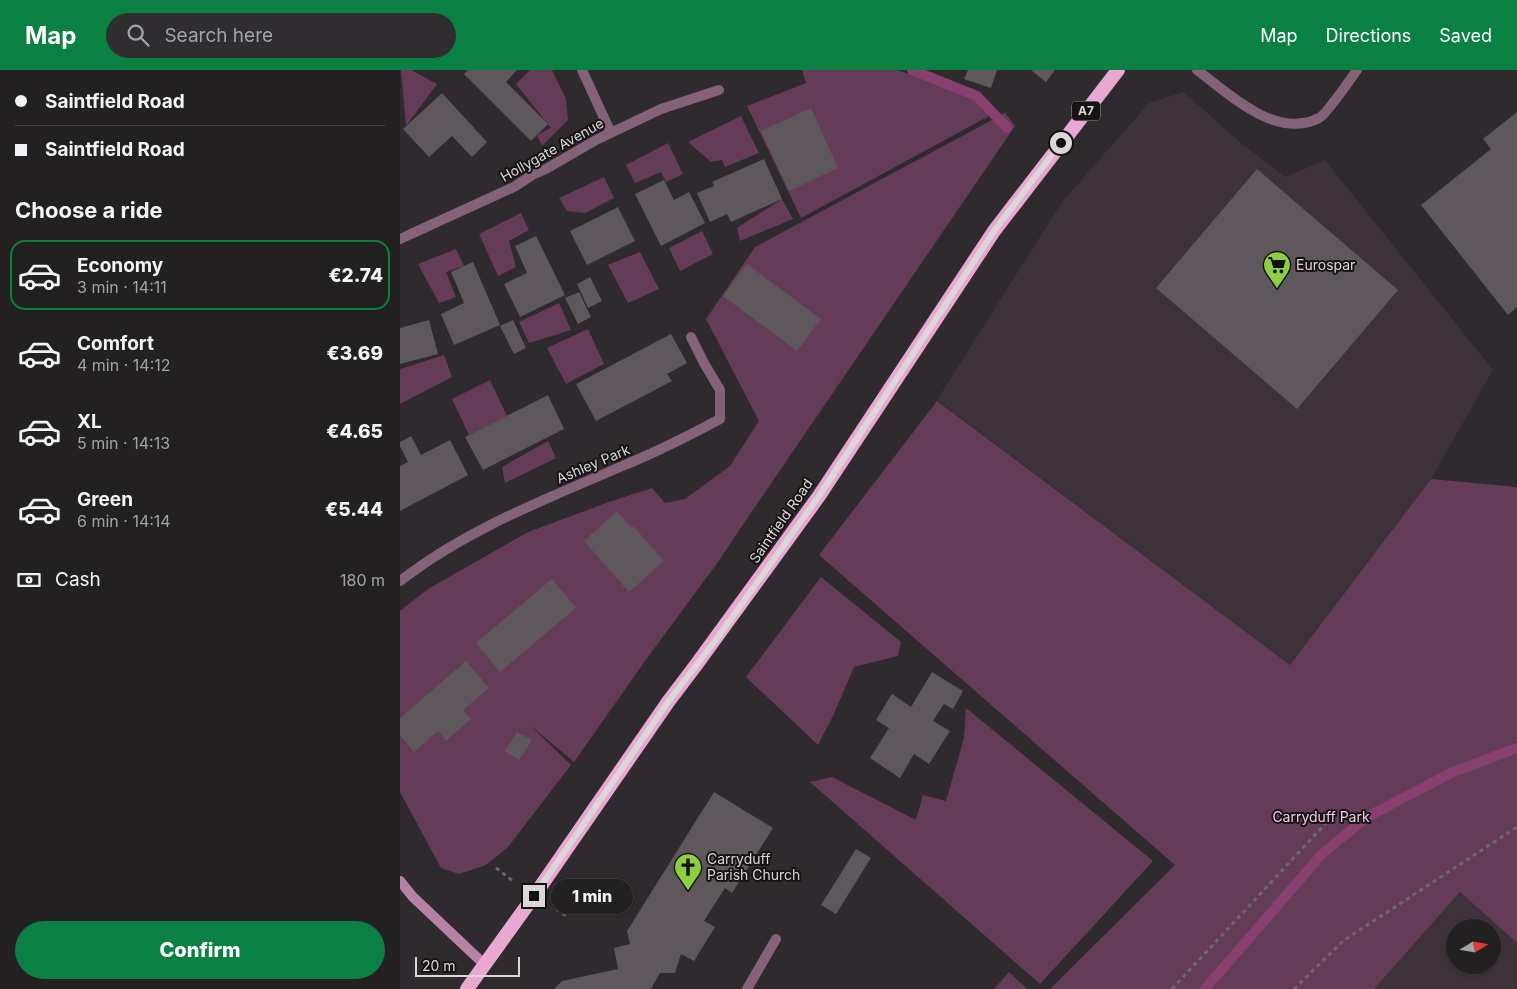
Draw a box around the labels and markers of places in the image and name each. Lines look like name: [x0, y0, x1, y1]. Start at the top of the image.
supermarket icon: Eurospar: [1262, 250, 1292, 289]
place label: Eurospar: [1296, 256, 1355, 273]
place label: Carryduff Parish Church: [707, 850, 800, 883]
church icon: Carryduff Parish Church: [673, 852, 703, 891]

